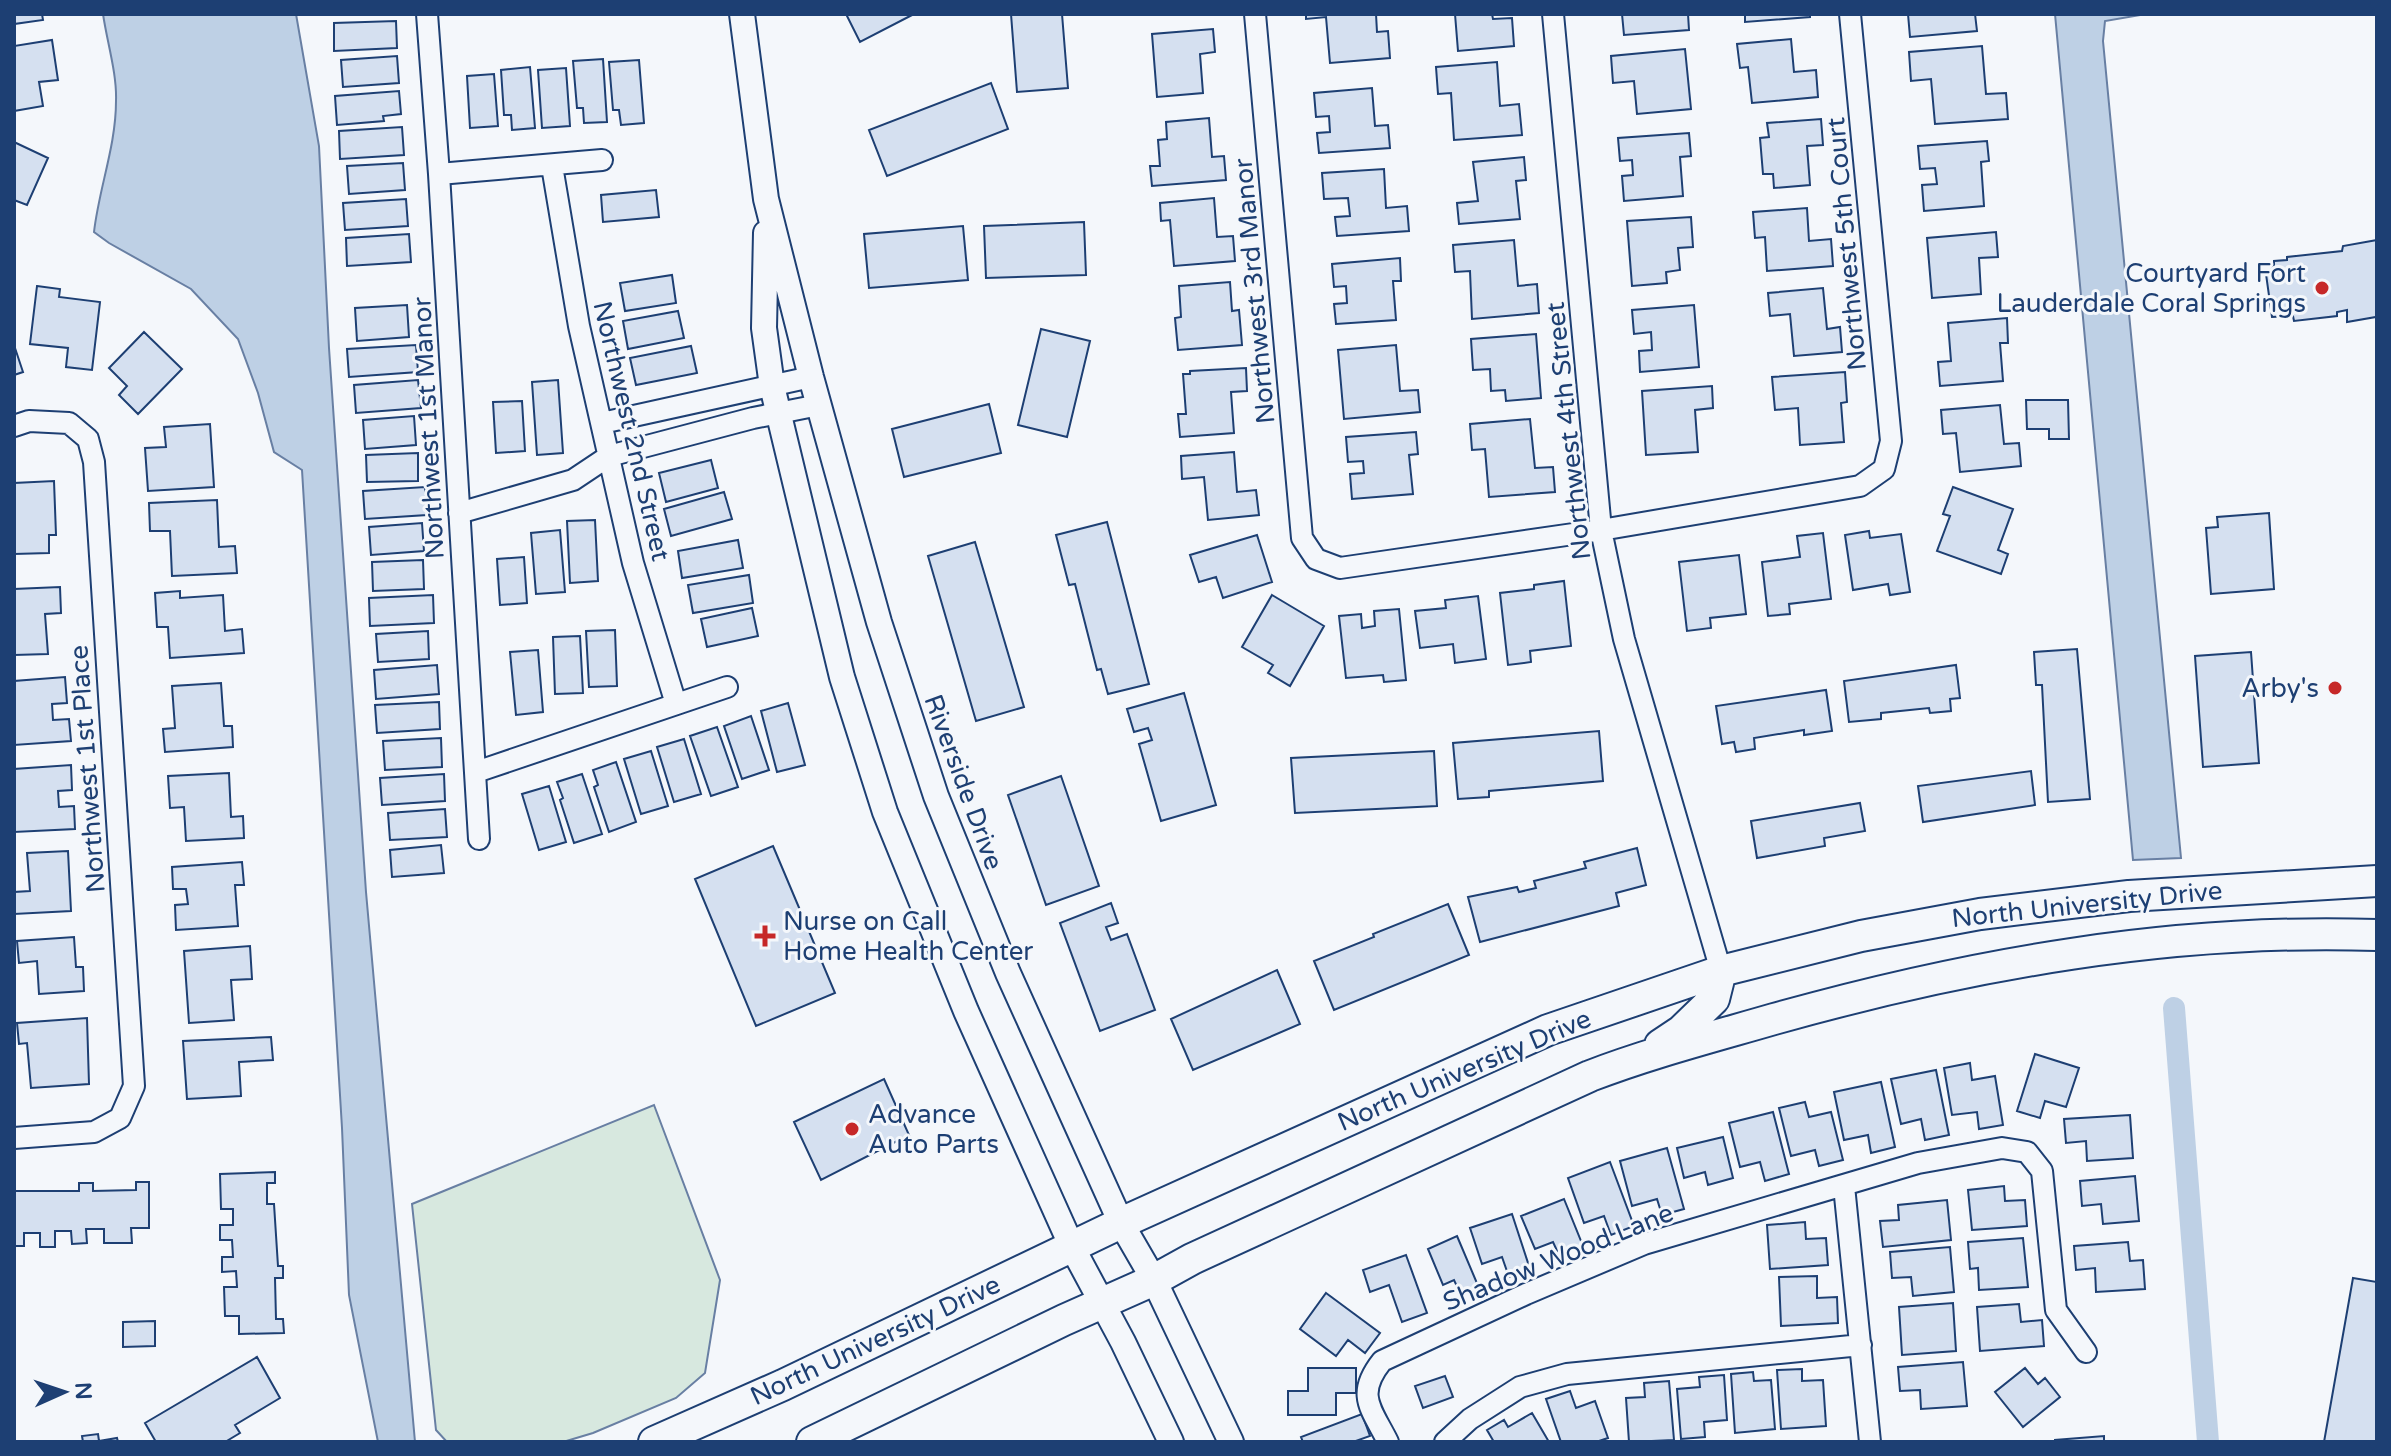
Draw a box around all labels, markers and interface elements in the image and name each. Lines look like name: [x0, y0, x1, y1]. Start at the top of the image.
street label: Northwest 5th Court: [1820, 116, 1873, 372]
street label: Northwest 3rd Manor: [1227, 157, 1282, 425]
place label: Courtyard Fort Lauderdale Coral Springs: [1996, 258, 2306, 319]
marker: Courtyard Fort Lauderdale Coral Springs: [2313, 279, 2331, 297]
street label: Northwest 1st Manor: [406, 296, 451, 560]
street label: Northwest 2nd Street: [587, 298, 677, 564]
street label: Northwest 4th Street: [1540, 300, 1597, 561]
street label: Northwest 1st Place: [63, 644, 112, 894]
place label: Arby's: [2241, 673, 2319, 704]
marker: Arby's: [2326, 679, 2344, 697]
street label: Riverside Drive: [917, 690, 1010, 874]
street label: North University Drive: [1950, 875, 2224, 934]
place label: Nurse on Call Home Health Center: [783, 906, 1033, 967]
marker: Nurse on Call Home Health Center: [754, 925, 776, 947]
street label: North University Drive: [1333, 1003, 1596, 1138]
place label: Advance Auto Parts: [868, 1099, 999, 1160]
marker: Advance Auto Parts: [843, 1120, 861, 1138]
street label: Shadow Wood Lane: [1438, 1197, 1678, 1318]
street label: North University Drive: [745, 1269, 1005, 1412]
north arrow: [24, 1352, 104, 1432]
text: N: [70, 1382, 96, 1401]

